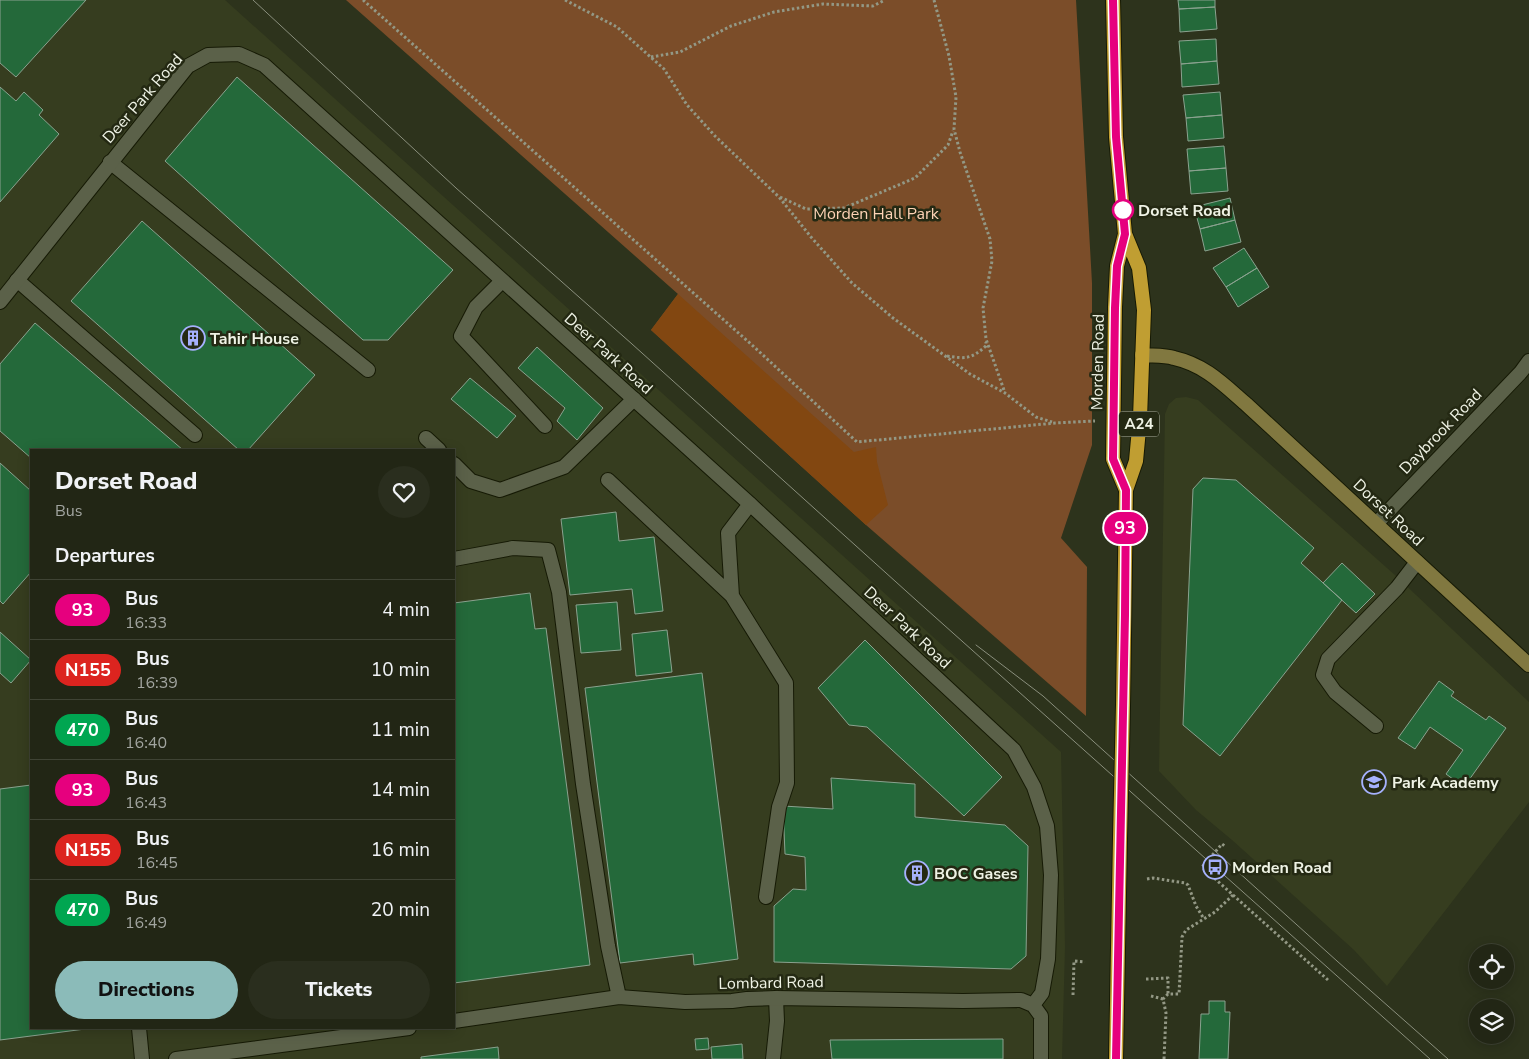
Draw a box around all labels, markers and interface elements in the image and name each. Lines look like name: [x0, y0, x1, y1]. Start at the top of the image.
street label: Deer Park Road: [98, 49, 188, 148]
marker: Dorset Road: [1112, 199, 1134, 221]
place label: Dorset Road: [1138, 200, 1231, 222]
park label: Morden Hall Park: [813, 203, 940, 225]
street label: Deer Park Road: [559, 308, 657, 399]
street label: Morden Road: [1086, 314, 1110, 410]
building icon: Tahir House: [180, 325, 206, 351]
place label: Tahir House: [210, 328, 299, 350]
street label: Daybrook Road: [1394, 384, 1487, 479]
road number: A24: [1119, 412, 1159, 436]
text: Dorset Road: [55, 465, 197, 497]
button: heart: [378, 466, 430, 518]
street label: Dorset Road: [1348, 474, 1429, 551]
text: Bus: [55, 500, 83, 522]
line badge: 93: [1102, 512, 1148, 544]
text: 93: [1114, 516, 1136, 540]
text: Departures: [55, 543, 155, 569]
street label: Deer Park Road: [859, 581, 956, 674]
text: Bus: [125, 586, 158, 612]
text: 4 min: [382, 597, 430, 623]
text: 93: [72, 598, 93, 622]
text: 16:33: [125, 612, 167, 634]
text: Bus: [136, 646, 169, 672]
text: 10 min: [371, 657, 430, 683]
text: N155: [65, 658, 111, 682]
text: 16:39: [136, 672, 178, 694]
text: Bus: [125, 706, 158, 732]
text: 11 min: [371, 717, 430, 743]
text: 470: [66, 718, 99, 742]
text: 16:40: [125, 732, 167, 754]
text: Bus: [125, 766, 158, 792]
school or university icon: Park Academy: [1361, 769, 1387, 795]
place label: Park Academy: [1392, 772, 1499, 794]
text: 14 min: [371, 777, 430, 803]
text: 93: [72, 778, 93, 802]
text: 16:43: [125, 792, 167, 814]
text: Bus: [136, 826, 169, 852]
text: 16 min: [371, 837, 430, 863]
text: N155: [65, 838, 111, 862]
text: 16:45: [136, 852, 178, 874]
bus stop icon: Morden Road: [1202, 854, 1228, 880]
place label: Morden Road: [1232, 857, 1332, 879]
building icon: BOC Gases: [904, 860, 930, 886]
place label: BOC Gases: [934, 863, 1018, 885]
text: Bus: [125, 886, 158, 912]
text: 20 min: [371, 897, 430, 923]
text: 470: [66, 898, 99, 922]
text: 16:49: [125, 912, 167, 934]
map controls: [1469, 944, 1514, 1044]
button: locate: [1469, 944, 1514, 989]
button: Directions: [55, 961, 238, 1019]
button: Tickets: [248, 961, 430, 1019]
street label: Lombard Road: [718, 971, 824, 995]
button: layers: [1469, 999, 1514, 1044]

